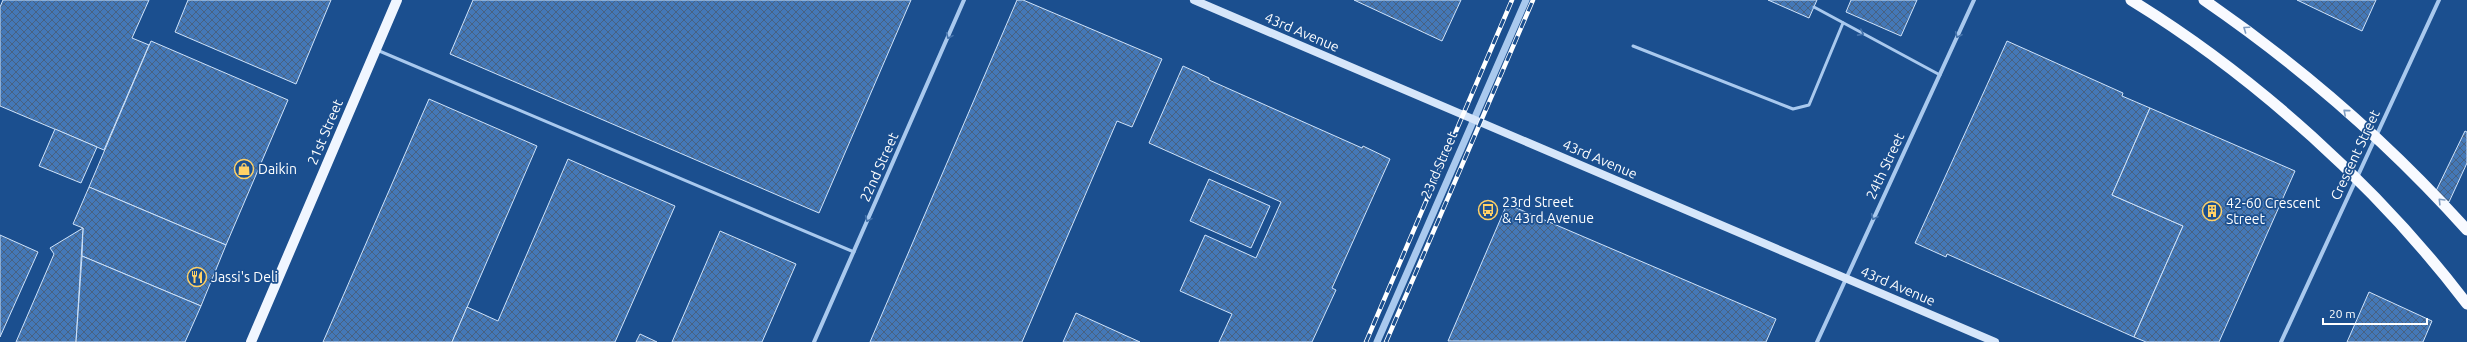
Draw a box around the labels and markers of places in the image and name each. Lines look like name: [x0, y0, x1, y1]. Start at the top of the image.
shop icon: Daikin: [233, 158, 255, 180]
place label: Daikin: [258, 161, 297, 177]
place label: 23rd Street & 43rd Avenue: [1502, 194, 1594, 226]
place label: 42-60 Crescent Street: [2226, 195, 2321, 227]
bus stop icon: 23rd Street & 43rd Avenue: [1477, 199, 1499, 221]
building icon: 42-60 Crescent Street: [2201, 200, 2223, 222]
restaurant icon: Jassi's Deli: [186, 266, 208, 288]
place label: Jassi's Deli: [211, 269, 278, 285]

